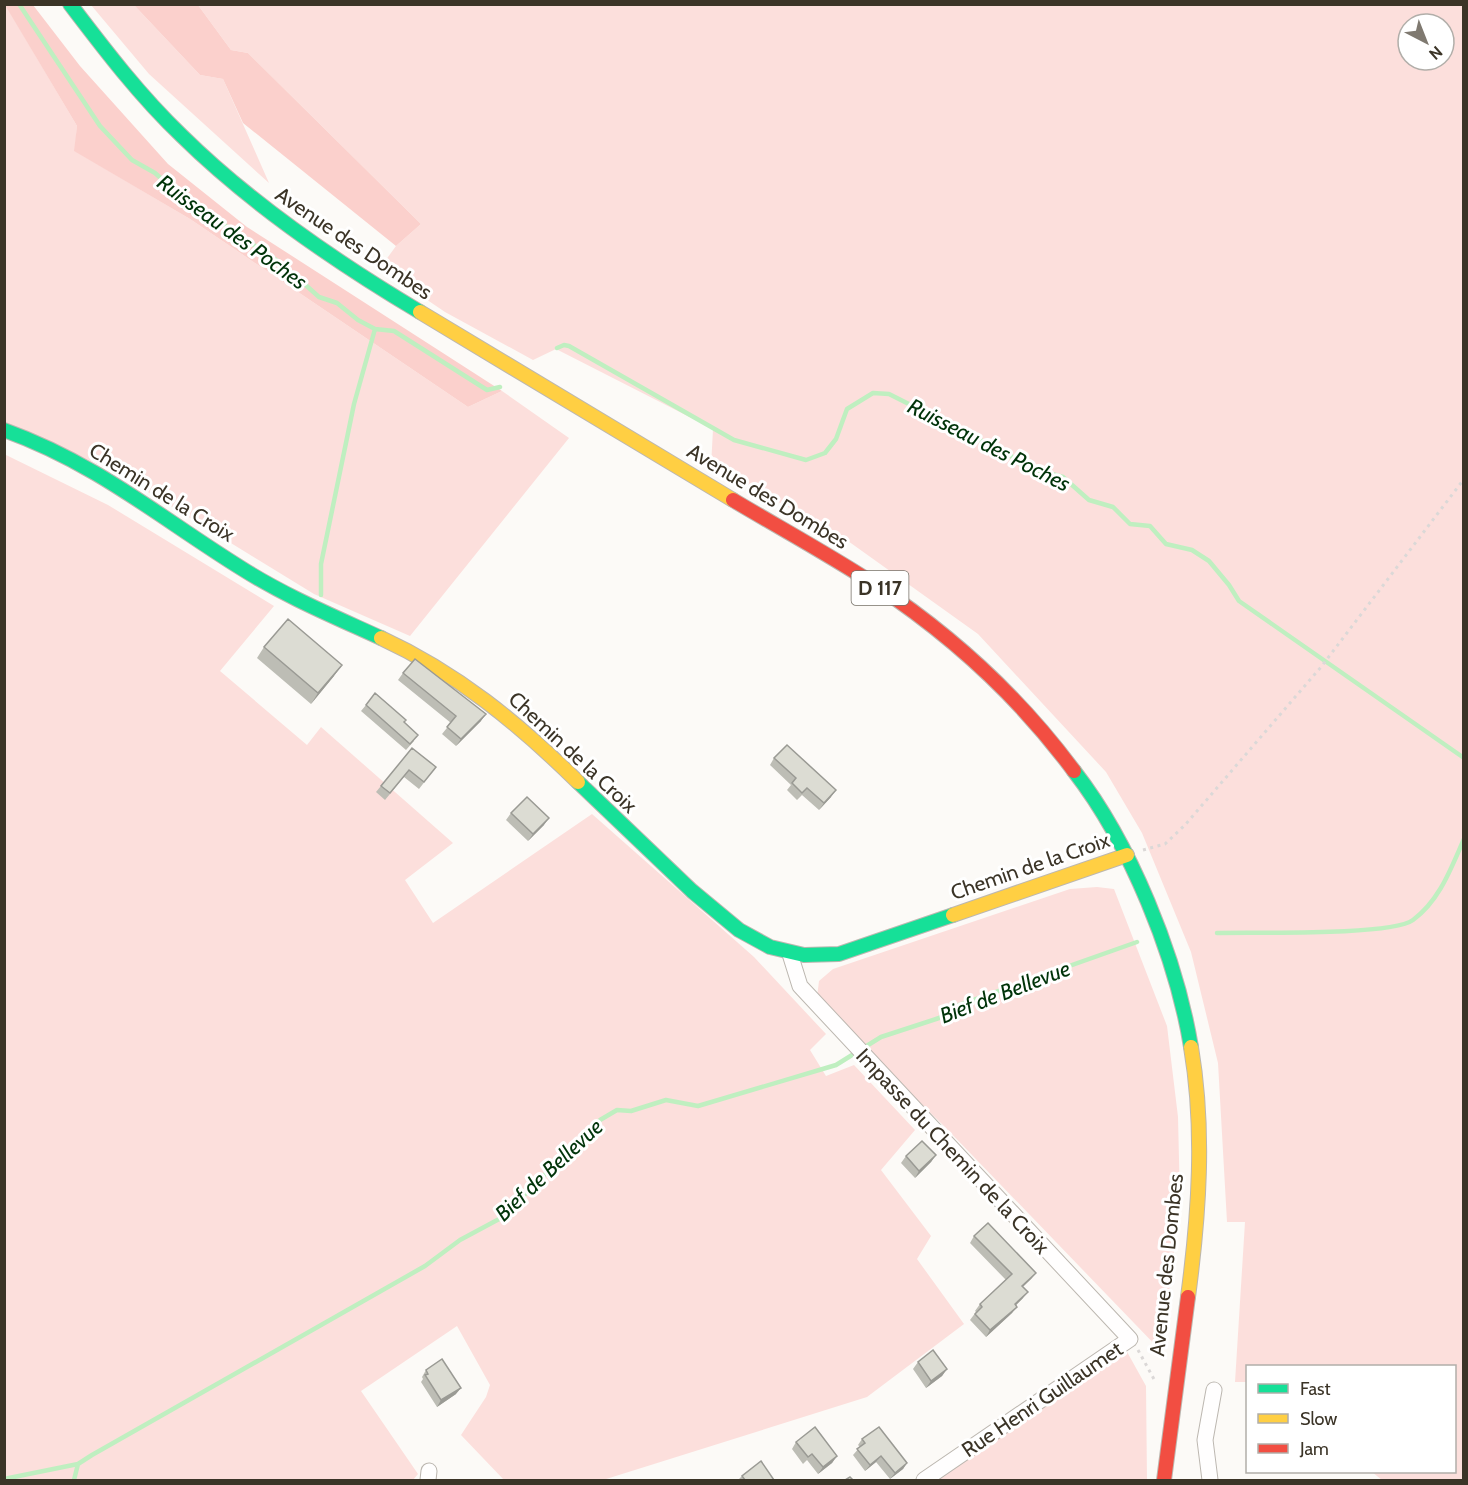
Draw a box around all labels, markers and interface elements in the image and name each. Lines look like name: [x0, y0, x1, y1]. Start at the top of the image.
north arrow: [1396, 12, 1456, 72]
text: N: [1425, 42, 1446, 64]
water label: Ruisseau des Poches: [152, 169, 312, 296]
street label: Avenue des Dombes: [271, 181, 437, 305]
water label: Ruisseau des Poches: [903, 392, 1075, 498]
street label: Chemin de la Croix: [85, 437, 239, 547]
street label: Avenue des Dombes: [683, 438, 853, 554]
road number: D 117: [852, 571, 908, 605]
street label: Chemin de la Croix: [504, 686, 642, 818]
street label: Chemin de la Croix: [947, 827, 1113, 905]
water label: Bief de Bellevue: [936, 955, 1074, 1029]
street label: Impasse du Chemin de la Croix: [851, 1043, 1055, 1259]
water label: Bief de Bellevue: [489, 1113, 609, 1227]
street label: Avenue des Dombes: [1144, 1172, 1188, 1357]
street label: Rue Henri Guillaumet: [957, 1336, 1127, 1462]
legend: [1246, 1365, 1456, 1473]
text: Fast: [1300, 1378, 1331, 1400]
text: Slow: [1300, 1408, 1337, 1430]
text: Jam: [1299, 1438, 1329, 1460]

